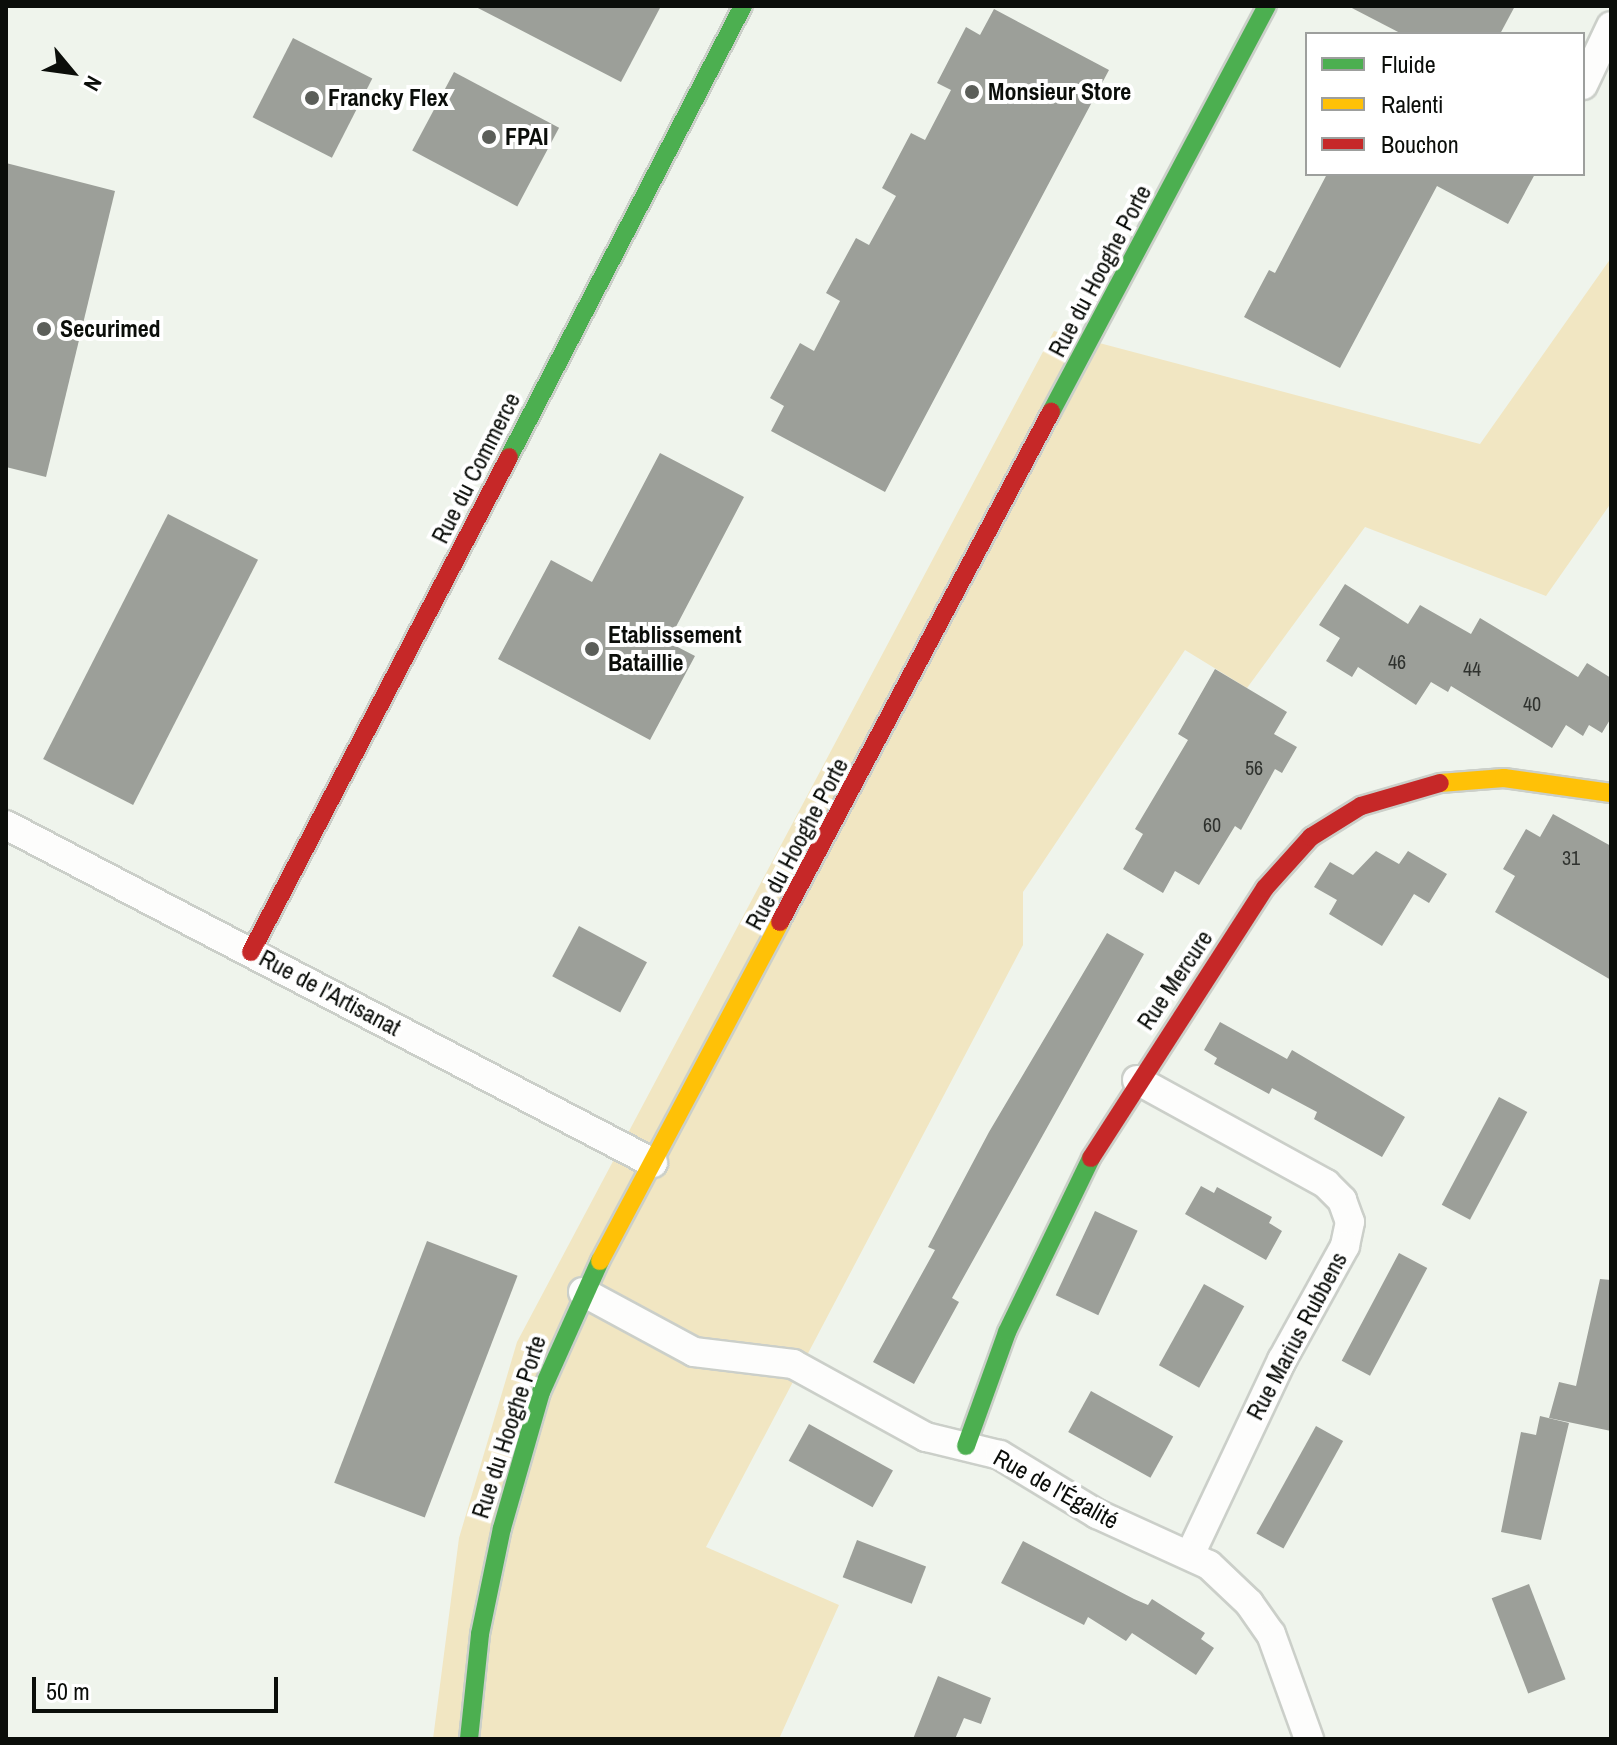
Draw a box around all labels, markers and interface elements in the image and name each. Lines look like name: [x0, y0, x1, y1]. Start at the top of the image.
north arrow: [32, 32, 112, 112]
legend: [1305, 32, 1585, 176]
text: Fluide: [1381, 48, 1436, 80]
text: N: [77, 71, 109, 97]
place label: Monsieur Store: [988, 78, 1131, 106]
marker: Monsieur Store: [963, 83, 981, 101]
place label: Francky Flex: [328, 84, 448, 112]
text: Ralenti: [1381, 88, 1443, 120]
marker: Francky Flex: [303, 89, 321, 107]
place label: FPAI: [505, 123, 548, 151]
marker: FPAI: [480, 128, 498, 146]
text: Bouchon: [1381, 128, 1459, 160]
street label: Rue du Hooghe Porte: [1043, 180, 1157, 362]
place label: Securimed: [60, 315, 161, 343]
marker: Securimed: [35, 320, 53, 338]
street label: Rue du Commerce: [426, 388, 526, 548]
place label: Etablissement Bataillie: [608, 621, 741, 677]
marker: Etablissement Bataillie: [583, 640, 601, 658]
house number: 46: [1388, 649, 1406, 673]
house number: 44: [1463, 656, 1481, 680]
house number: 40: [1523, 691, 1541, 715]
street label: Rue du Hooghe Porte: [740, 753, 854, 935]
house number: 56: [1245, 755, 1263, 779]
house number: 60: [1203, 812, 1221, 836]
house number: 31: [1562, 845, 1580, 869]
street label: Rue Mercure: [1131, 925, 1219, 1035]
street label: Rue de l'Artisanat: [254, 944, 406, 1042]
street label: Rue Marius Rubbens: [1241, 1247, 1353, 1425]
street label: Rue du Hooghe Porte: [466, 1332, 552, 1522]
street label: Rue de l'Égalité: [989, 1443, 1123, 1535]
scale bar: [36, 1661, 282, 1711]
text: 50 m: [46, 1675, 90, 1707]

